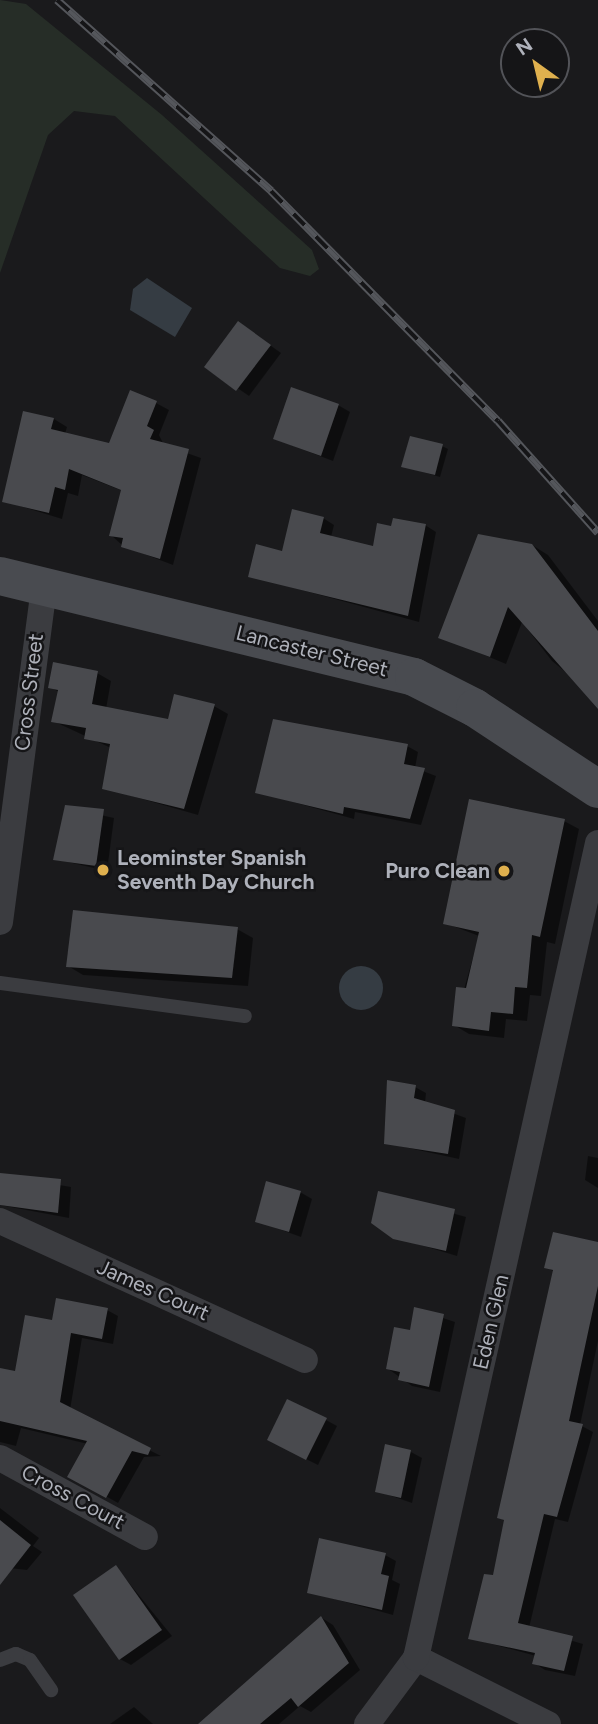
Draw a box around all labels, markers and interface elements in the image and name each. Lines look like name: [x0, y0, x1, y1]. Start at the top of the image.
north arrow: [500, 28, 570, 98]
text: N: [512, 33, 537, 60]
street label: Lancaster Street: [233, 620, 391, 682]
street label: Cross Street: [9, 632, 49, 752]
place label: Leominster Spanish Seventh Day Church: [117, 845, 314, 895]
place label: Puro Clean: [385, 858, 490, 884]
marker: Leominster Spanish Seventh Day Church: [95, 862, 111, 878]
marker: Puro Clean: [496, 863, 512, 879]
street label: James Court: [93, 1254, 213, 1326]
street label: Eden Glen: [468, 1272, 514, 1372]
street label: Cross Court: [17, 1459, 129, 1535]

